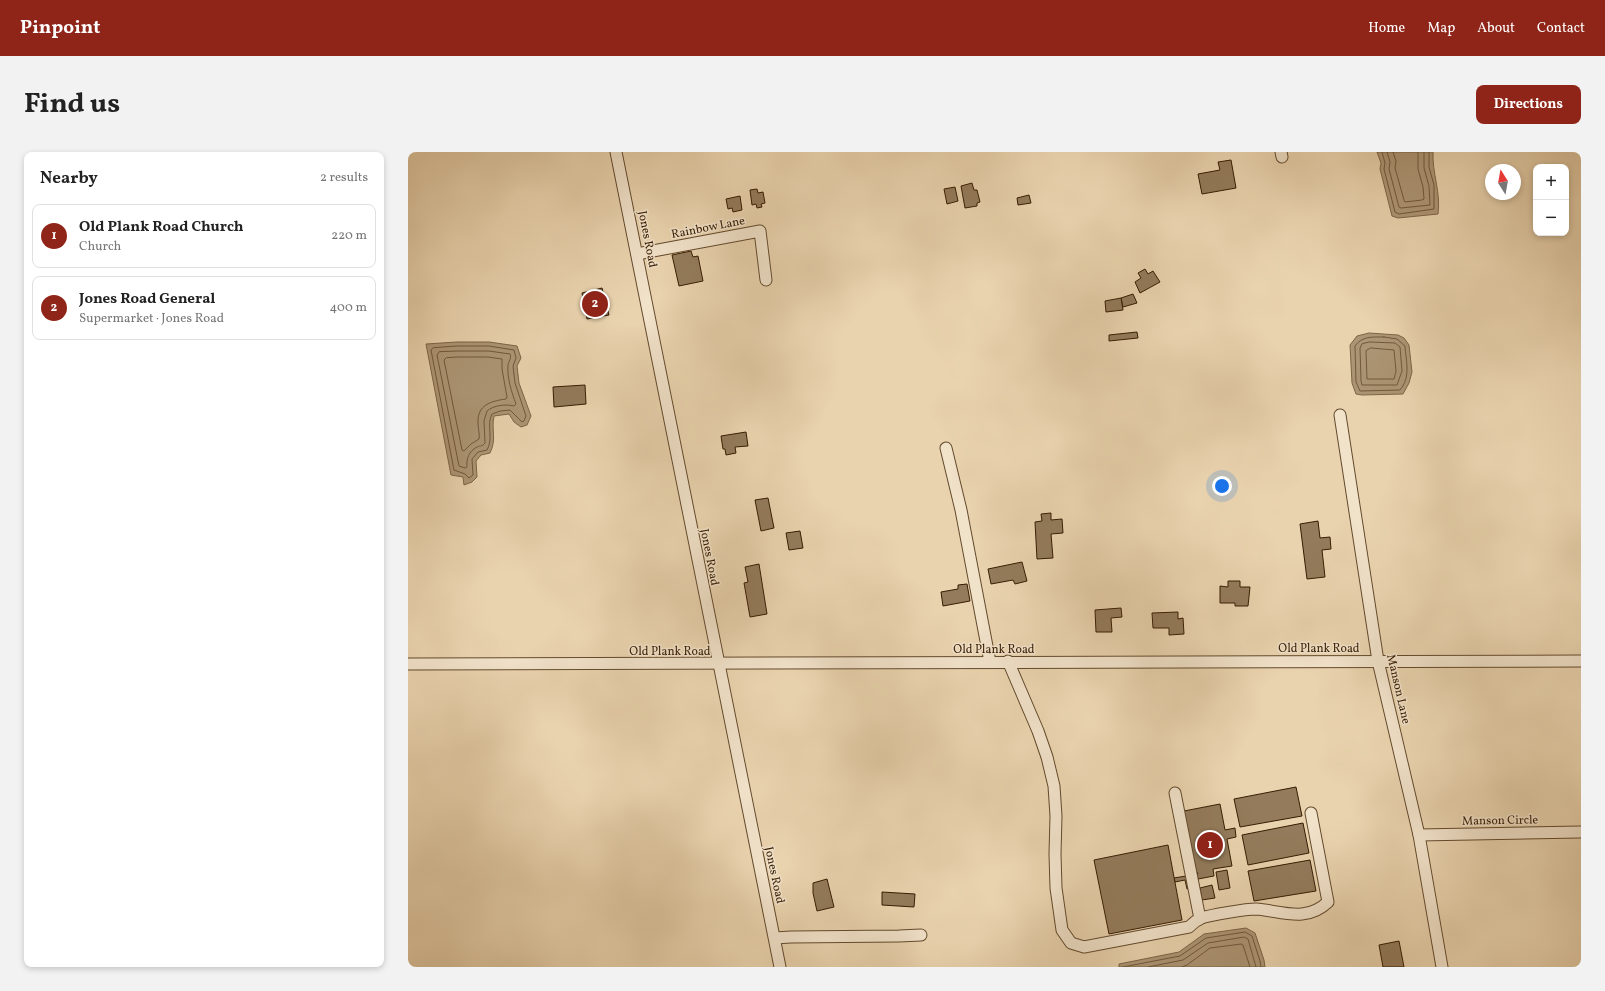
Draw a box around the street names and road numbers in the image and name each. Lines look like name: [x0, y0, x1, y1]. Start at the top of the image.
street label: Jones Road: [634, 209, 660, 269]
street label: Rainbow Lane: [670, 213, 747, 243]
street label: Jones Road: [696, 527, 722, 587]
street label: Old Plank Road: [1278, 641, 1360, 657]
street label: Old Plank Road: [953, 642, 1035, 658]
street label: Old Plank Road: [629, 644, 711, 660]
street label: Manson Lane: [1382, 653, 1414, 726]
street label: Manson Circle: [1462, 812, 1539, 830]
street label: Jones Road: [760, 845, 788, 905]

